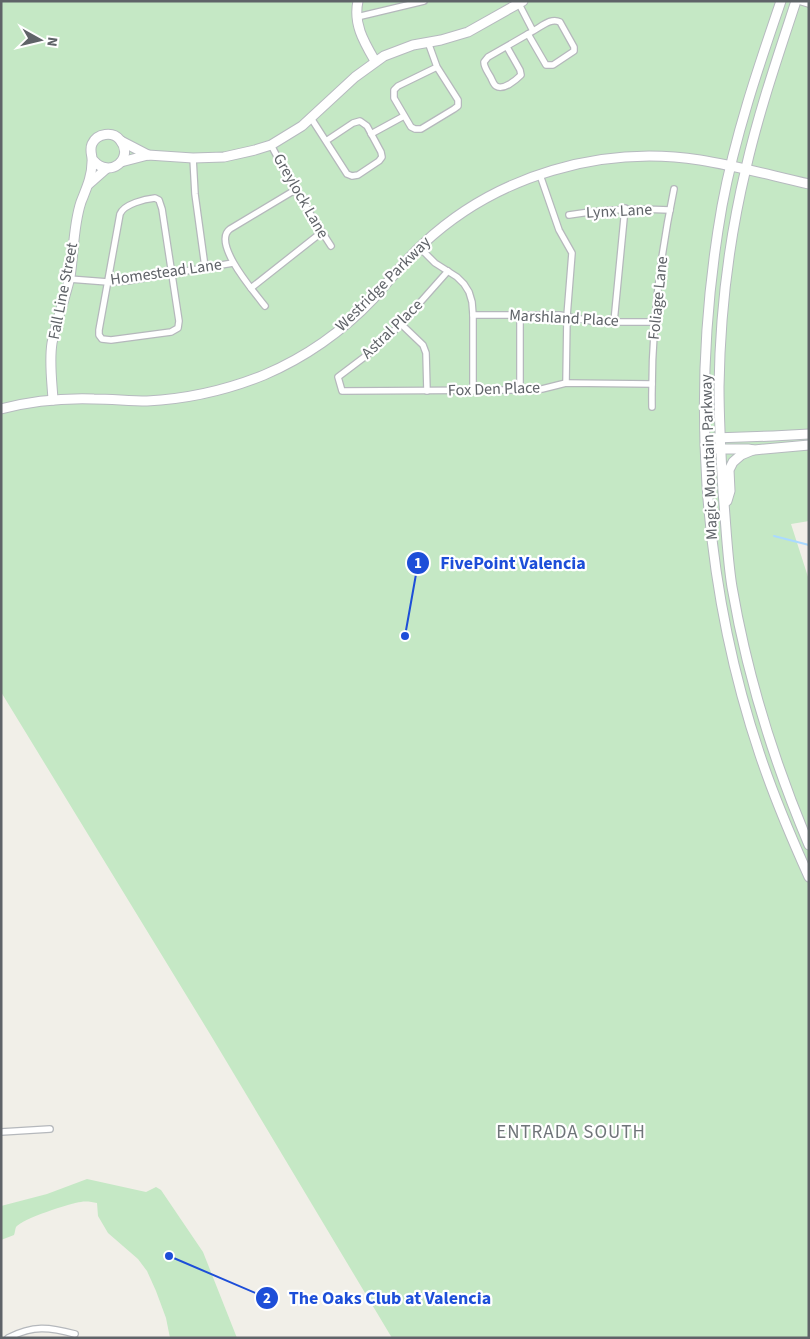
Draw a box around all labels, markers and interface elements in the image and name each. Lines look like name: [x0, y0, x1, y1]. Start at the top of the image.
north arrow: [15, 15, 65, 65]
text: N: [41, 36, 62, 48]
street label: Greylock Lane: [268, 150, 334, 242]
street label: Lynx Lane: [585, 198, 653, 224]
street label: Westridge Parkway: [331, 231, 436, 336]
street label: Fall Line Street: [43, 240, 83, 341]
street label: Homestead Lane: [109, 253, 223, 291]
street label: Foliage Lane: [643, 255, 673, 341]
street label: Astral Place: [357, 294, 428, 364]
street label: Marshland Place: [509, 304, 619, 332]
street label: Magic Mountain Parkway: [695, 373, 723, 540]
street label: Fox Den Place: [448, 376, 541, 402]
callout: FivePoint Valencia: [405, 547, 596, 580]
text: FivePoint Valencia: [440, 551, 586, 576]
text: 1: [414, 553, 422, 574]
district label: ENTRADA SOUTH: [496, 1119, 646, 1146]
callout: The Oaks Club at Valencia: [254, 1281, 502, 1314]
text: The Oaks Club at Valencia: [289, 1286, 491, 1311]
text: 2: [263, 1288, 271, 1309]

